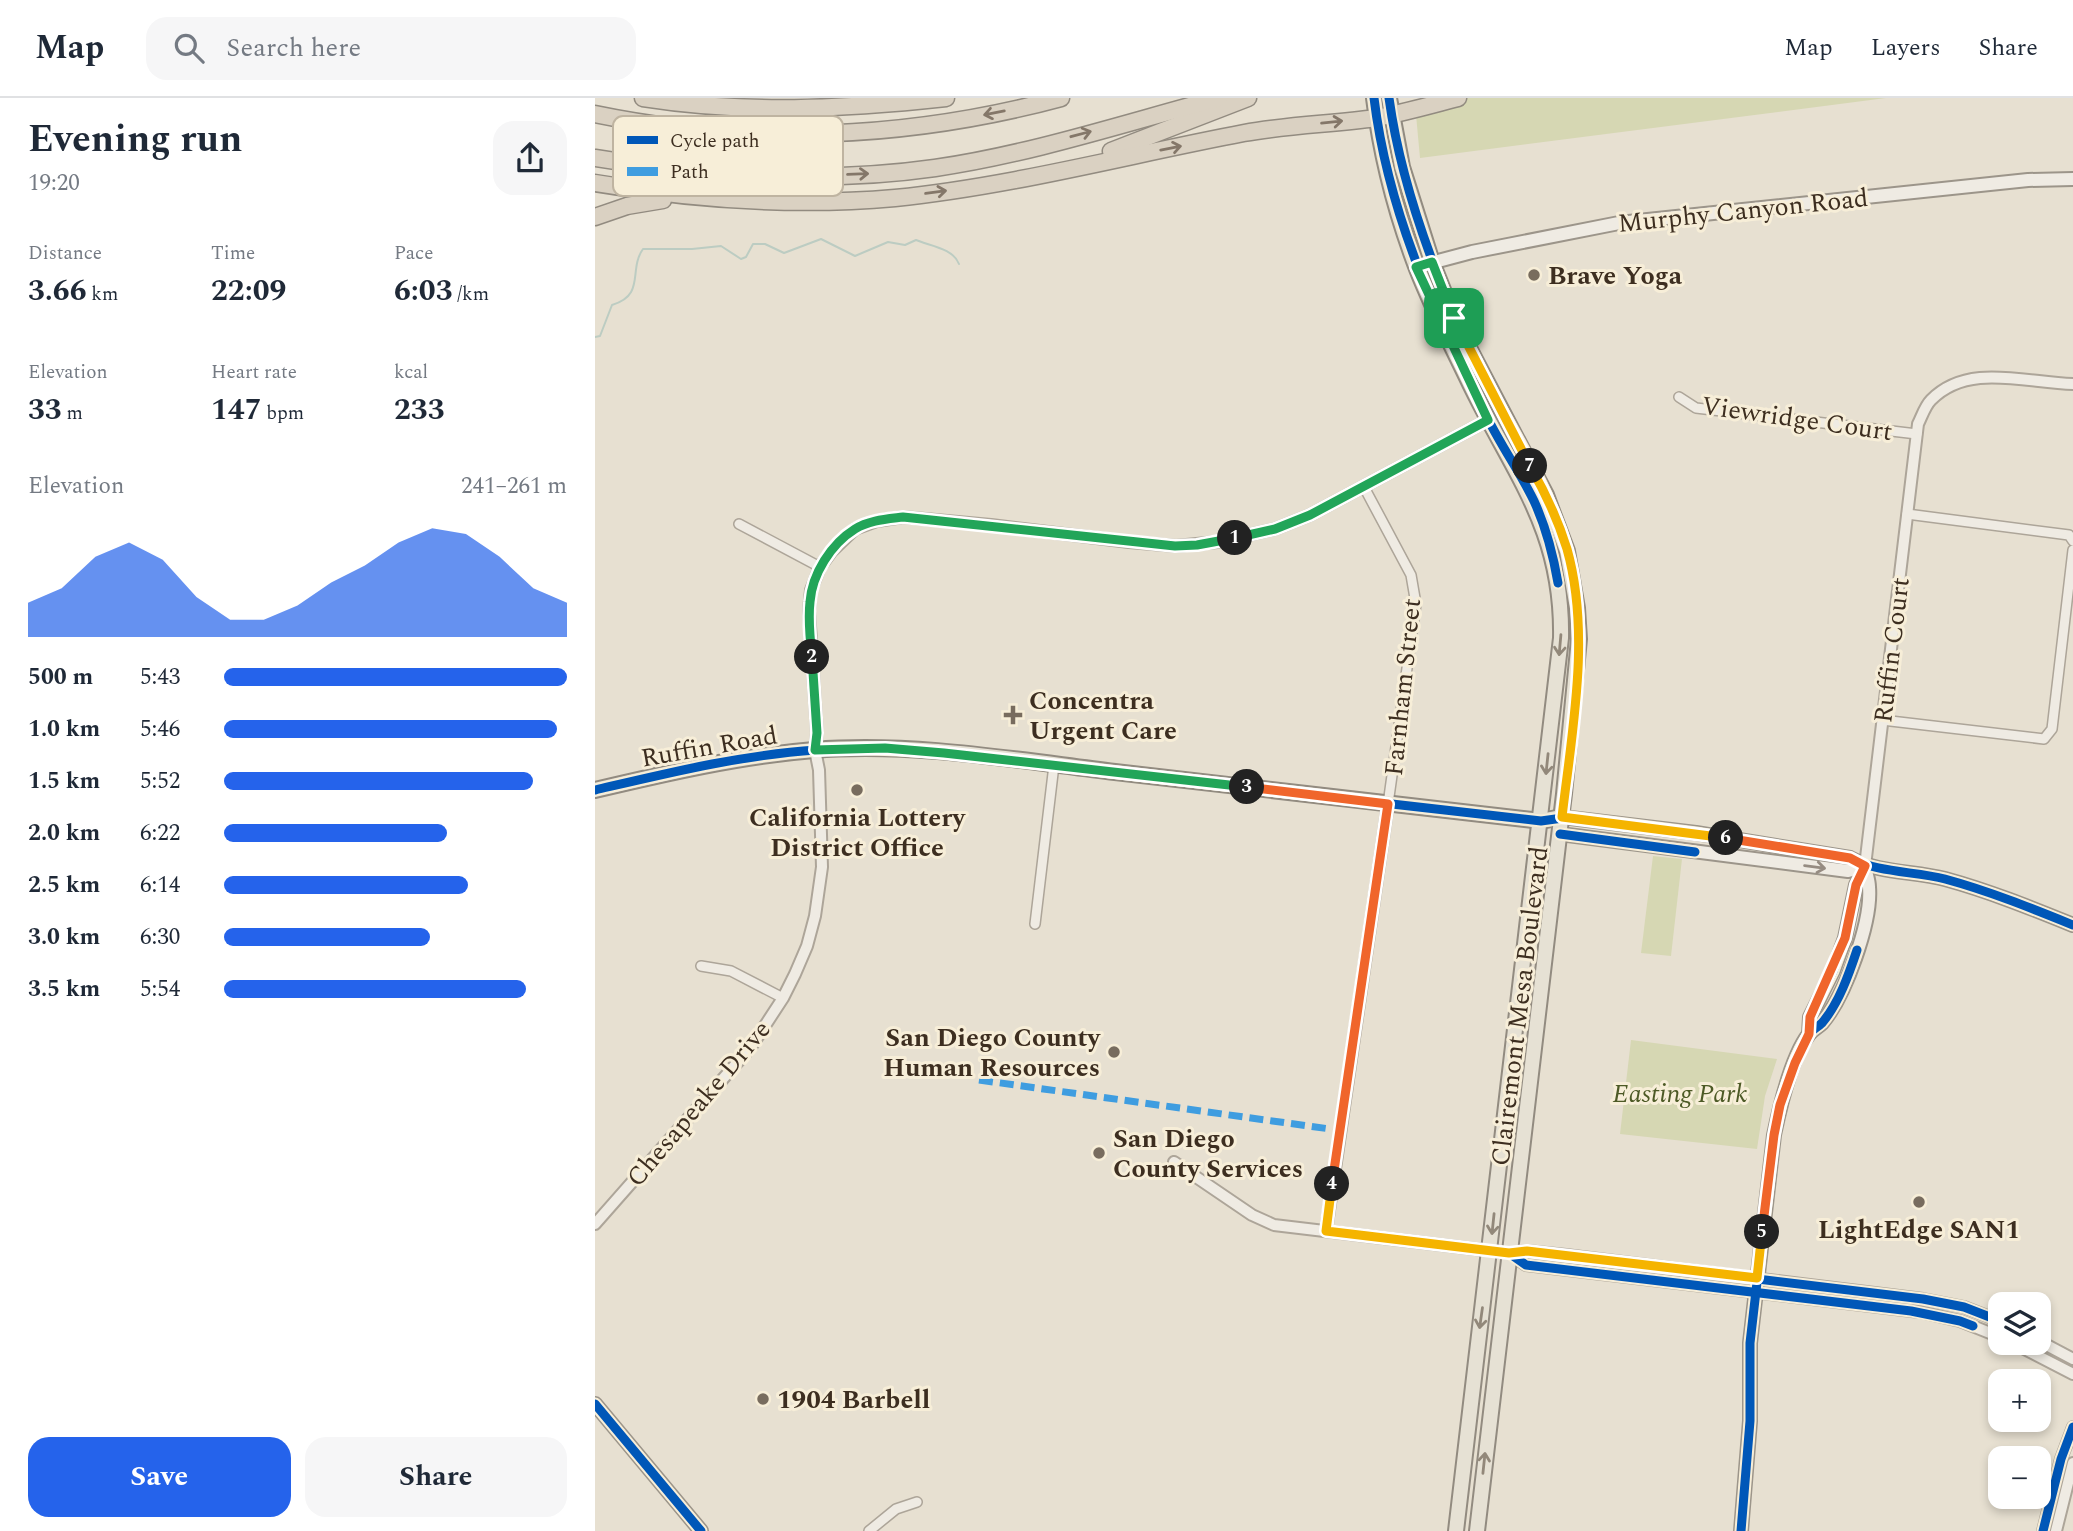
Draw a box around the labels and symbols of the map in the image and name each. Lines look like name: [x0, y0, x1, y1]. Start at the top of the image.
one-way arrow: [983, 106, 1006, 120]
one-way arrow: [1320, 115, 1343, 128]
legend: [613, 116, 843, 196]
text: Cycle path: [670, 127, 760, 156]
one-way arrow: [1070, 127, 1092, 140]
one-way arrow: [1159, 141, 1182, 155]
text: Path: [670, 158, 709, 187]
one-way arrow: [846, 168, 869, 181]
street label: Murphy Canyon Road: [1616, 178, 1870, 244]
one-way arrow: [924, 185, 947, 198]
place label: Brave Yoga: [1548, 256, 1683, 296]
marker: Brave Yoga: [1526, 267, 1542, 283]
pin: [1424, 288, 1484, 348]
street label: Viewridge Court: [1699, 386, 1895, 452]
pin: 7: [1513, 448, 1548, 484]
pin: 1: [1217, 520, 1253, 556]
street label: Ruffin Court: [1863, 575, 1921, 725]
street label: Farnham Street: [1374, 596, 1432, 778]
one-way arrow: [1553, 633, 1566, 656]
pin: 2: [795, 640, 829, 674]
place label: Concentra Urgent Care: [1029, 681, 1177, 751]
marker: Concentra Urgent Care: [1003, 705, 1023, 725]
street label: Ruffin Road: [638, 715, 781, 779]
one-way arrow: [1541, 752, 1554, 775]
pin: 3: [1229, 770, 1265, 804]
marker: California Lottery District Office: [849, 782, 865, 798]
place label: California Lottery District Office: [749, 798, 967, 868]
pin: 6: [1709, 820, 1743, 856]
street label: Clairemont Mesa Boulevard: [1481, 844, 1559, 1168]
one-way arrow: [1803, 861, 1826, 874]
street label: Chesapeake Drive: [617, 1011, 781, 1196]
place label: San Diego County Human Resources: [883, 1018, 1102, 1088]
marker: San Diego County Human Resources: [1106, 1044, 1122, 1060]
park label: Easting Park: [1613, 1074, 1747, 1114]
place label: San Diego County Services: [1113, 1119, 1303, 1189]
marker: San Diego County Services: [1091, 1145, 1107, 1161]
pin: 4: [1315, 1166, 1349, 1202]
marker: LightEdge SAN1: [1911, 1194, 1927, 1210]
place label: LightEdge SAN1: [1818, 1210, 2020, 1250]
one-way arrow: [1486, 1212, 1499, 1235]
pin: 5: [1745, 1214, 1779, 1250]
one-way arrow: [1474, 1306, 1487, 1329]
place label: 1904 Barbell: [777, 1380, 930, 1420]
marker: 1904 Barbell: [755, 1391, 771, 1407]
one-way arrow: [1478, 1452, 1491, 1475]

